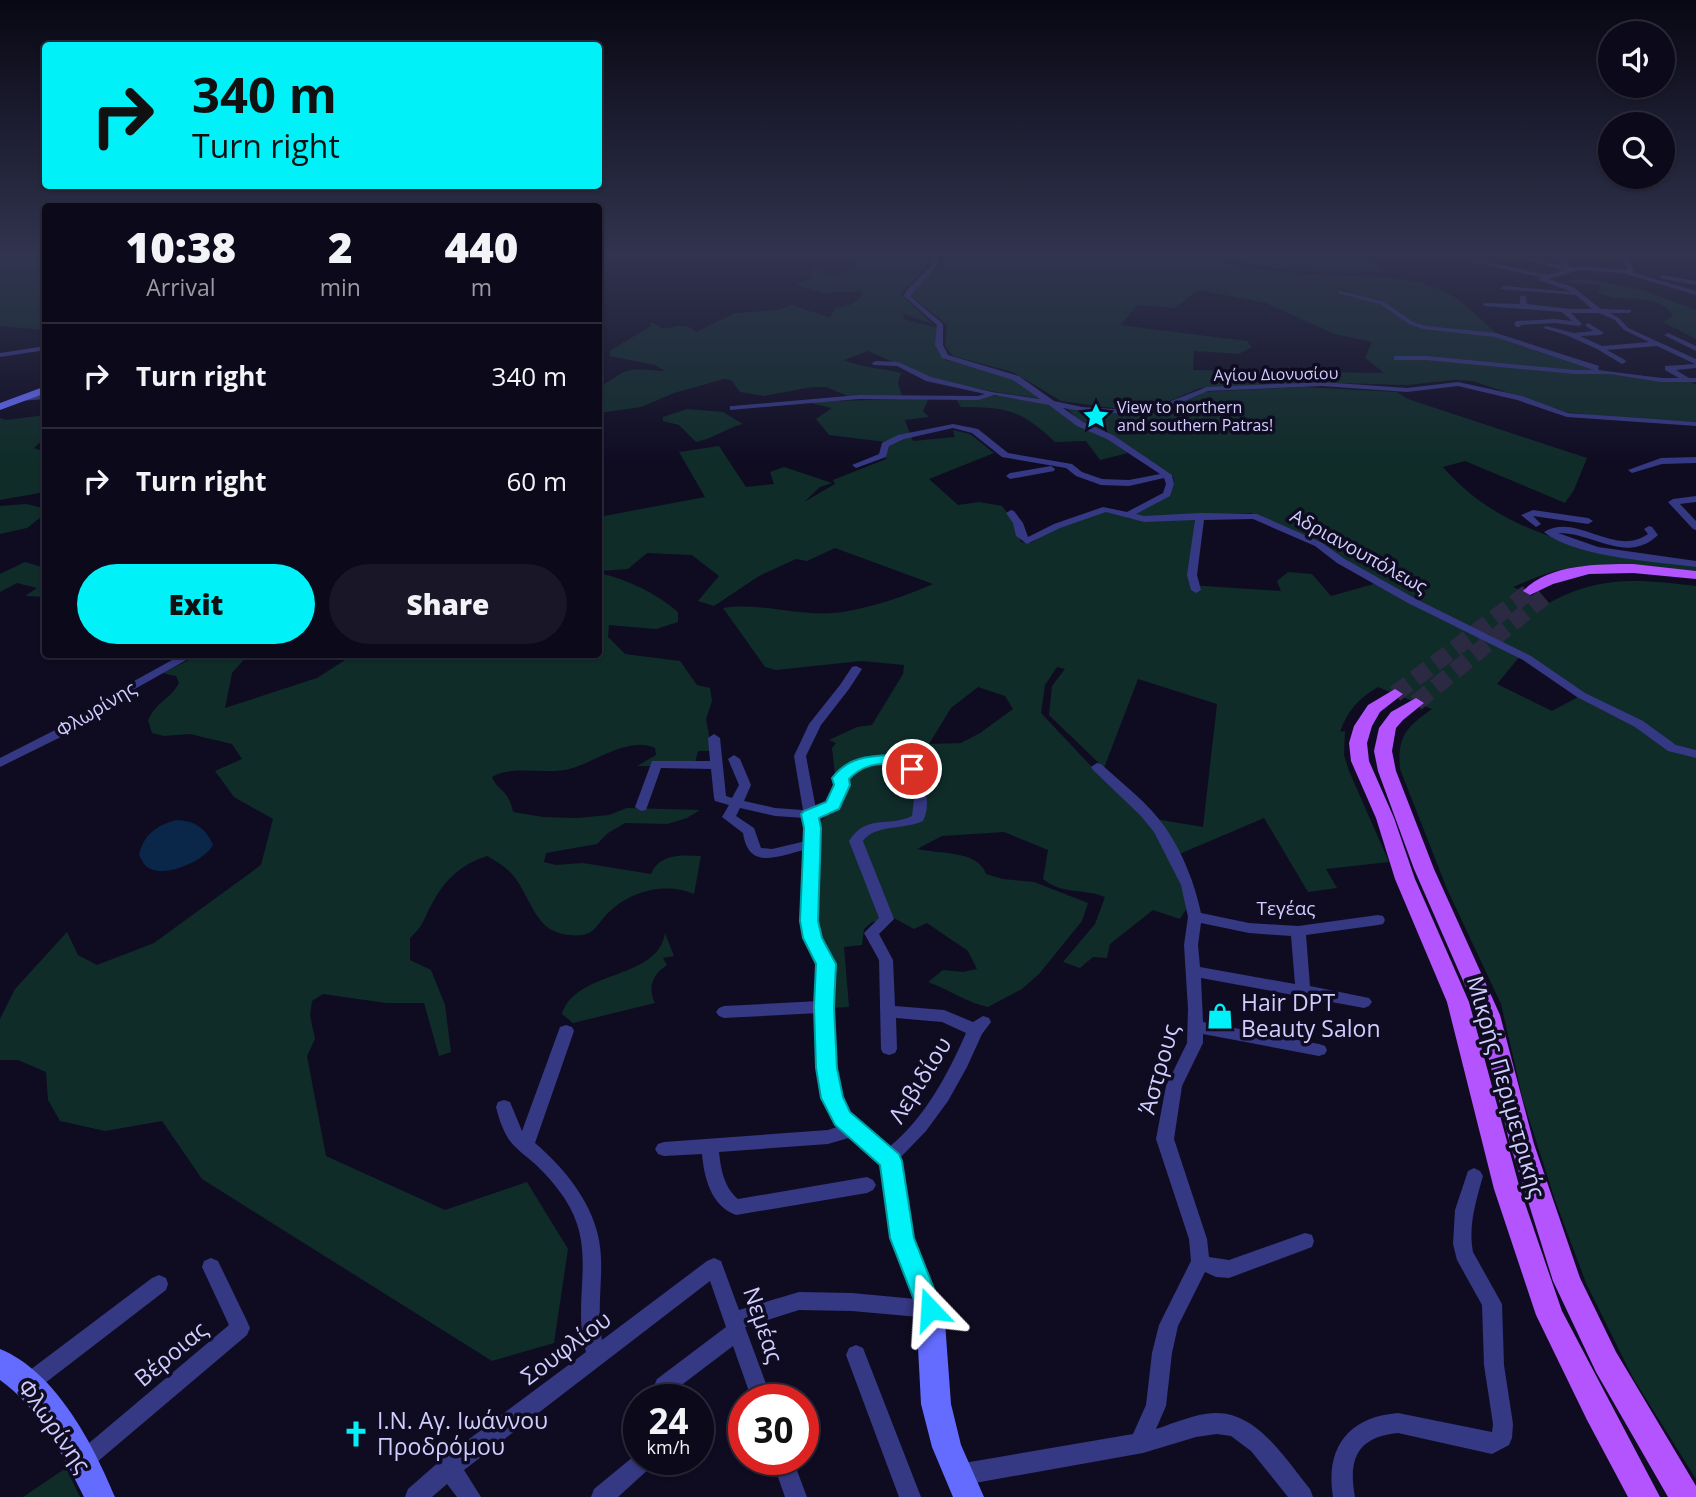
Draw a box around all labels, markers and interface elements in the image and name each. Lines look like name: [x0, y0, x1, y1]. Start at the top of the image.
map controls: [1598, 21, 1675, 189]
button: sound: [1598, 21, 1675, 98]
text: 340 m: [192, 61, 337, 127]
icon: right: [77, 70, 168, 161]
button: search: [1598, 112, 1675, 189]
text: Turn right: [192, 124, 340, 167]
text: 10:38: [126, 218, 236, 275]
text: 2: [328, 218, 353, 275]
text: 440: [445, 218, 518, 275]
text: Arrival: [146, 271, 216, 303]
text: min: [320, 271, 361, 303]
text: m: [471, 271, 492, 303]
icon: right: [77, 357, 115, 395]
text: Turn right: [136, 358, 267, 394]
text: 340 m: [492, 358, 567, 394]
street label: Αγίου Διονυσίου: [1214, 362, 1338, 386]
place label: View to northern and southern Patras!: [1117, 396, 1273, 436]
place icon: View to northern and southern Patras!: [1081, 401, 1111, 431]
icon: right: [77, 462, 115, 500]
text: Turn right: [136, 463, 267, 499]
text: 60 m: [506, 463, 567, 499]
street label: Αδριανουπόλεως: [1286, 503, 1432, 599]
button: Exit: [77, 564, 315, 644]
button: Share: [329, 564, 567, 644]
street label: Φλωρίνης: [51, 675, 141, 743]
pin: [882, 739, 942, 799]
icon: arrive: [893, 750, 931, 788]
street label: Τεγέας: [1256, 895, 1316, 921]
street label: Μικρής Περιμετρικής: [1460, 972, 1554, 1202]
place label: Hair DPT Beauty Salon: [1241, 986, 1381, 1044]
shop icon: Hair DPT Beauty Salon: [1205, 1001, 1235, 1031]
street label: Άστρους: [1130, 1020, 1186, 1117]
street label: Λεβιδίου: [880, 1030, 958, 1129]
position arrow: [893, 1272, 967, 1346]
street label: Νεμέας: [736, 1282, 792, 1367]
street label: Σουφλίου: [514, 1303, 617, 1392]
street label: Βέροιας: [127, 1313, 214, 1393]
street label: Φλωρίνης: [11, 1372, 99, 1479]
speed limit sign: 30: [728, 1384, 819, 1475]
text: 24: [648, 1397, 689, 1444]
place label: Ι.Ν. Αγ. Ιωάννου Προδρόμου: [377, 1404, 548, 1462]
church icon: Ι.Ν. Αγ. Ιωάννου Προδρόμου: [341, 1419, 371, 1449]
text: km/h: [647, 1435, 690, 1459]

